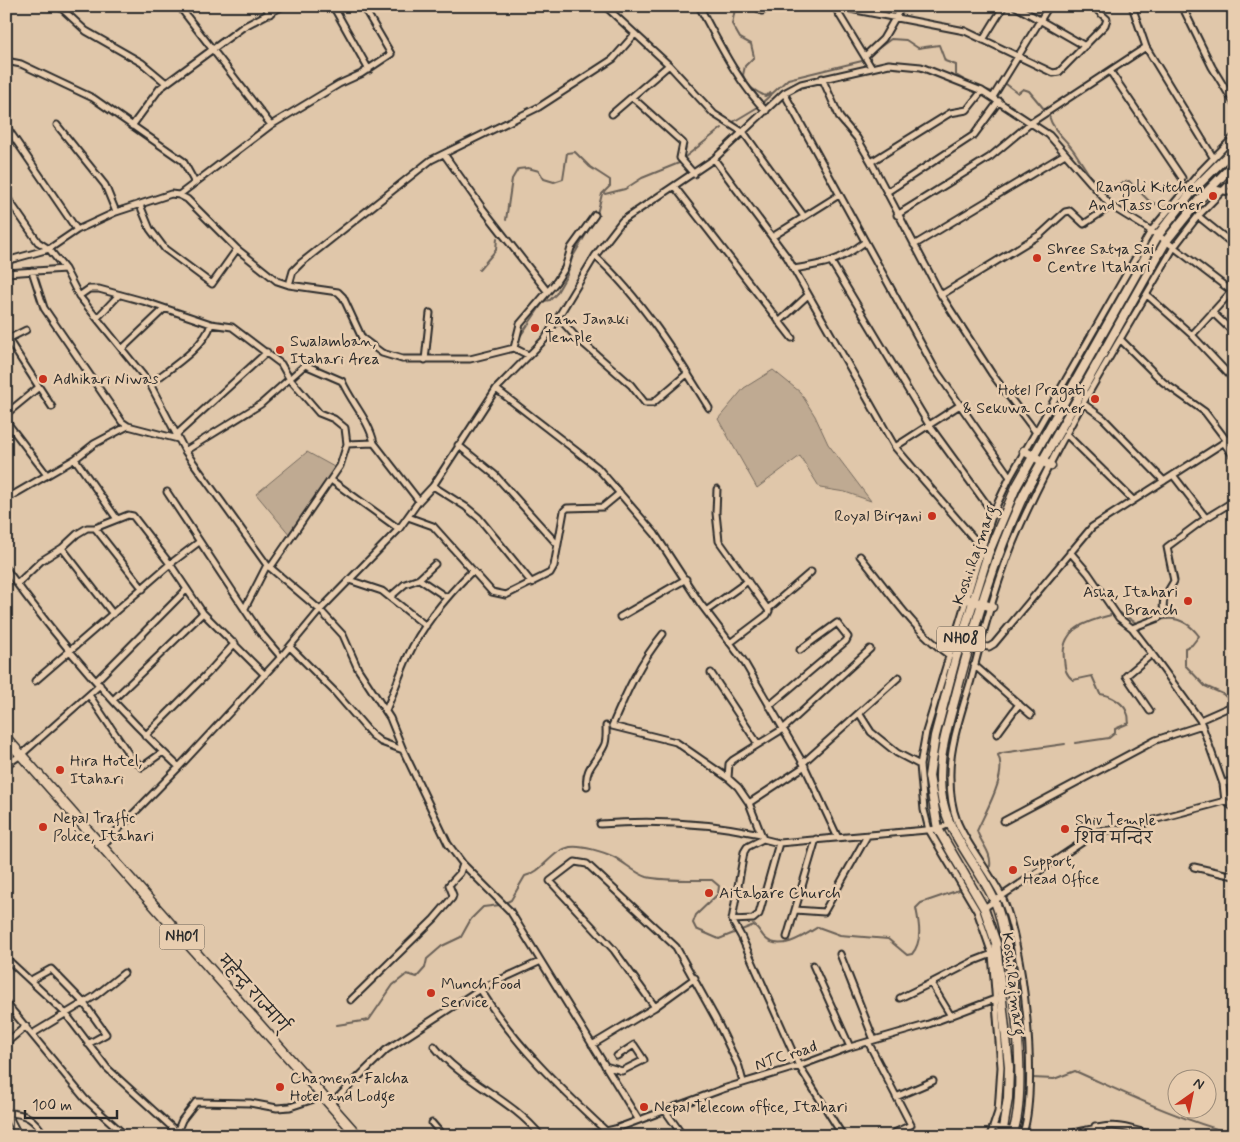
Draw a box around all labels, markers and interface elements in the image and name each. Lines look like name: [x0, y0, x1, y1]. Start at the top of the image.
place label: Rangoli Kitchen And Tass Corner: [1088, 177, 1204, 216]
marker: Rangoli Kitchen And Tass Corner: [1207, 190, 1219, 202]
place label: Shree Satya Sai Centre Itahari: [1047, 239, 1155, 278]
marker: Shree Satya Sai Centre Itahari: [1031, 252, 1043, 264]
place label: Ram Janaki Temple: [545, 309, 629, 348]
marker: Ram Janaki Temple: [529, 322, 541, 334]
place label: Swalamban, Itahari Area: [290, 331, 380, 370]
marker: Swalamban, Itahari Area: [274, 344, 286, 356]
place label: Adhikari Niwas: [53, 369, 159, 390]
marker: Adhikari Niwas: [37, 373, 49, 385]
place label: Hotel Pragati & Sekuwa Corner: [963, 380, 1085, 419]
marker: Hotel Pragati & Sekuwa Corner: [1089, 393, 1101, 405]
street label: Koshi Rajmarg: [948, 502, 1003, 608]
place label: Royal Biryani: [834, 506, 922, 527]
marker: Royal Biryani: [926, 510, 938, 522]
place label: Asha, Itahari Branch: [1083, 582, 1178, 621]
marker: Asha, Itahari Branch: [1182, 595, 1194, 607]
road number: NH08: [937, 626, 985, 652]
place label: Hira Hotel, Itahari: [70, 751, 142, 790]
marker: Hira Hotel, Itahari: [54, 764, 66, 776]
place label: Nepal Traffic Police, Itahari: [53, 808, 154, 847]
place label: Shiv Temple शिव मन्दिर: [1074, 810, 1157, 849]
marker: Nepal Traffic Police, Itahari: [37, 821, 49, 833]
marker: Shiv Temple शिव मन्दिर: [1059, 823, 1071, 835]
place label: Support, Head Office: [1023, 851, 1100, 890]
marker: Support, Head Office: [1007, 864, 1019, 876]
place label: Aitabare Church: [719, 883, 841, 904]
marker: Aitabare Church: [703, 887, 715, 899]
road number: NH01: [160, 924, 204, 950]
street label: Koshi Rajmarg: [995, 931, 1030, 1037]
street label: महेन्द्र राज्मार्ग्: [212, 948, 297, 1038]
place label: Munch Food Service: [441, 974, 521, 1013]
marker: Munch Food Service: [425, 987, 437, 999]
street label: NTC road: [752, 1036, 820, 1076]
place label: Chamena Falcha Hotel and Lodge: [290, 1068, 409, 1108]
north arrow: [1168, 1070, 1218, 1120]
text: N: [1190, 1074, 1207, 1094]
marker: Chamena Falcha Hotel and Lodge: [274, 1081, 286, 1093]
scale bar: [25, 1087, 118, 1119]
text: 100 m: [32, 1096, 72, 1116]
place label: Nepal Telecom office, Itahari: [654, 1097, 848, 1118]
marker: Nepal Telecom office, Itahari: [638, 1101, 650, 1113]

